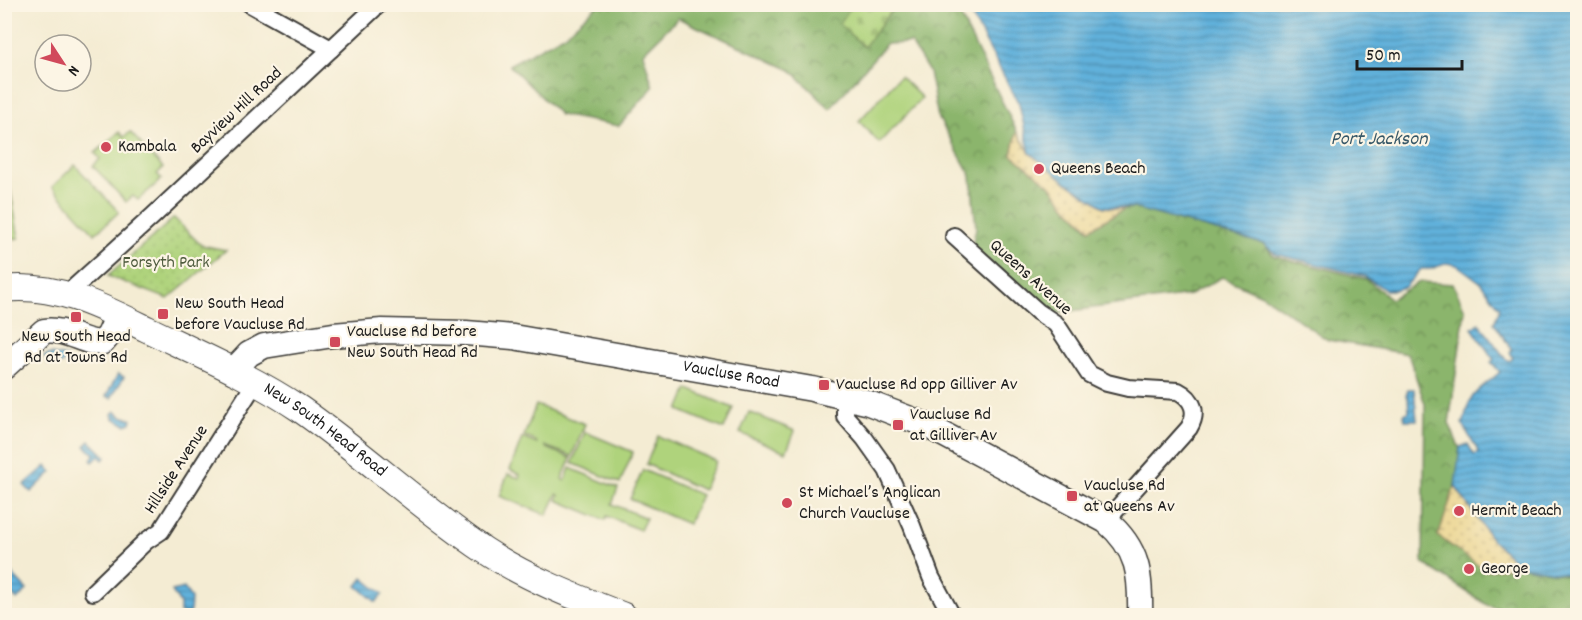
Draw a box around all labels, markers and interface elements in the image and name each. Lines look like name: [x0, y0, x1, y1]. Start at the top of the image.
north arrow: [33, 33, 93, 93]
scale bar: [1357, 33, 1462, 71]
text: 50 m: [1366, 44, 1401, 69]
text: N: [61, 60, 85, 80]
street label: Bayview Hill Road: [185, 62, 289, 160]
water label: Port Jackson: [1331, 126, 1428, 154]
place label: Kambala: [118, 135, 177, 160]
marker: Kambala: [99, 140, 113, 154]
place label: Queens Beach: [1051, 157, 1145, 182]
marker: Queens Beach: [1032, 162, 1046, 176]
street label: Queens Avenue: [983, 234, 1077, 322]
park label: Forsyth Park: [122, 251, 210, 276]
place label: New South Head before Vaucluse Rd: [175, 292, 305, 338]
marker: New South Head before Vaucluse Rd: [156, 307, 170, 321]
marker: New South Head Rd at Towns Rd: [69, 310, 83, 324]
place label: Vaucluse Rd before New South Head Rd: [347, 320, 478, 366]
place label: New South Head Rd at Towns Rd: [21, 325, 131, 371]
marker: Vaucluse Rd before New South Head Rd: [328, 335, 342, 349]
street label: Vaucluse Road: [681, 354, 781, 396]
place label: Vaucluse Rd opp Gilliver Av: [836, 373, 1018, 398]
street label: New South Head Road: [259, 377, 392, 483]
marker: Vaucluse Rd opp Gilliver Av: [817, 378, 831, 392]
place label: Vaucluse Rd at Gilliver Av: [910, 403, 998, 449]
marker: Vaucluse Rd at Gilliver Av: [891, 418, 905, 432]
street label: Hillside Avenue: [139, 420, 215, 519]
place label: Vaucluse Rd at Queens Av: [1084, 474, 1175, 520]
place label: St Michael’s Anglican Church Vaucluse: [799, 481, 941, 527]
marker: Vaucluse Rd at Queens Av: [1065, 489, 1079, 503]
marker: St Michael’s Anglican Church Vaucluse: [780, 496, 794, 510]
place label: Hermit Beach: [1471, 499, 1562, 524]
marker: Hermit Beach: [1452, 504, 1466, 518]
place label: George: [1481, 557, 1529, 582]
marker: George: [1462, 562, 1476, 576]

